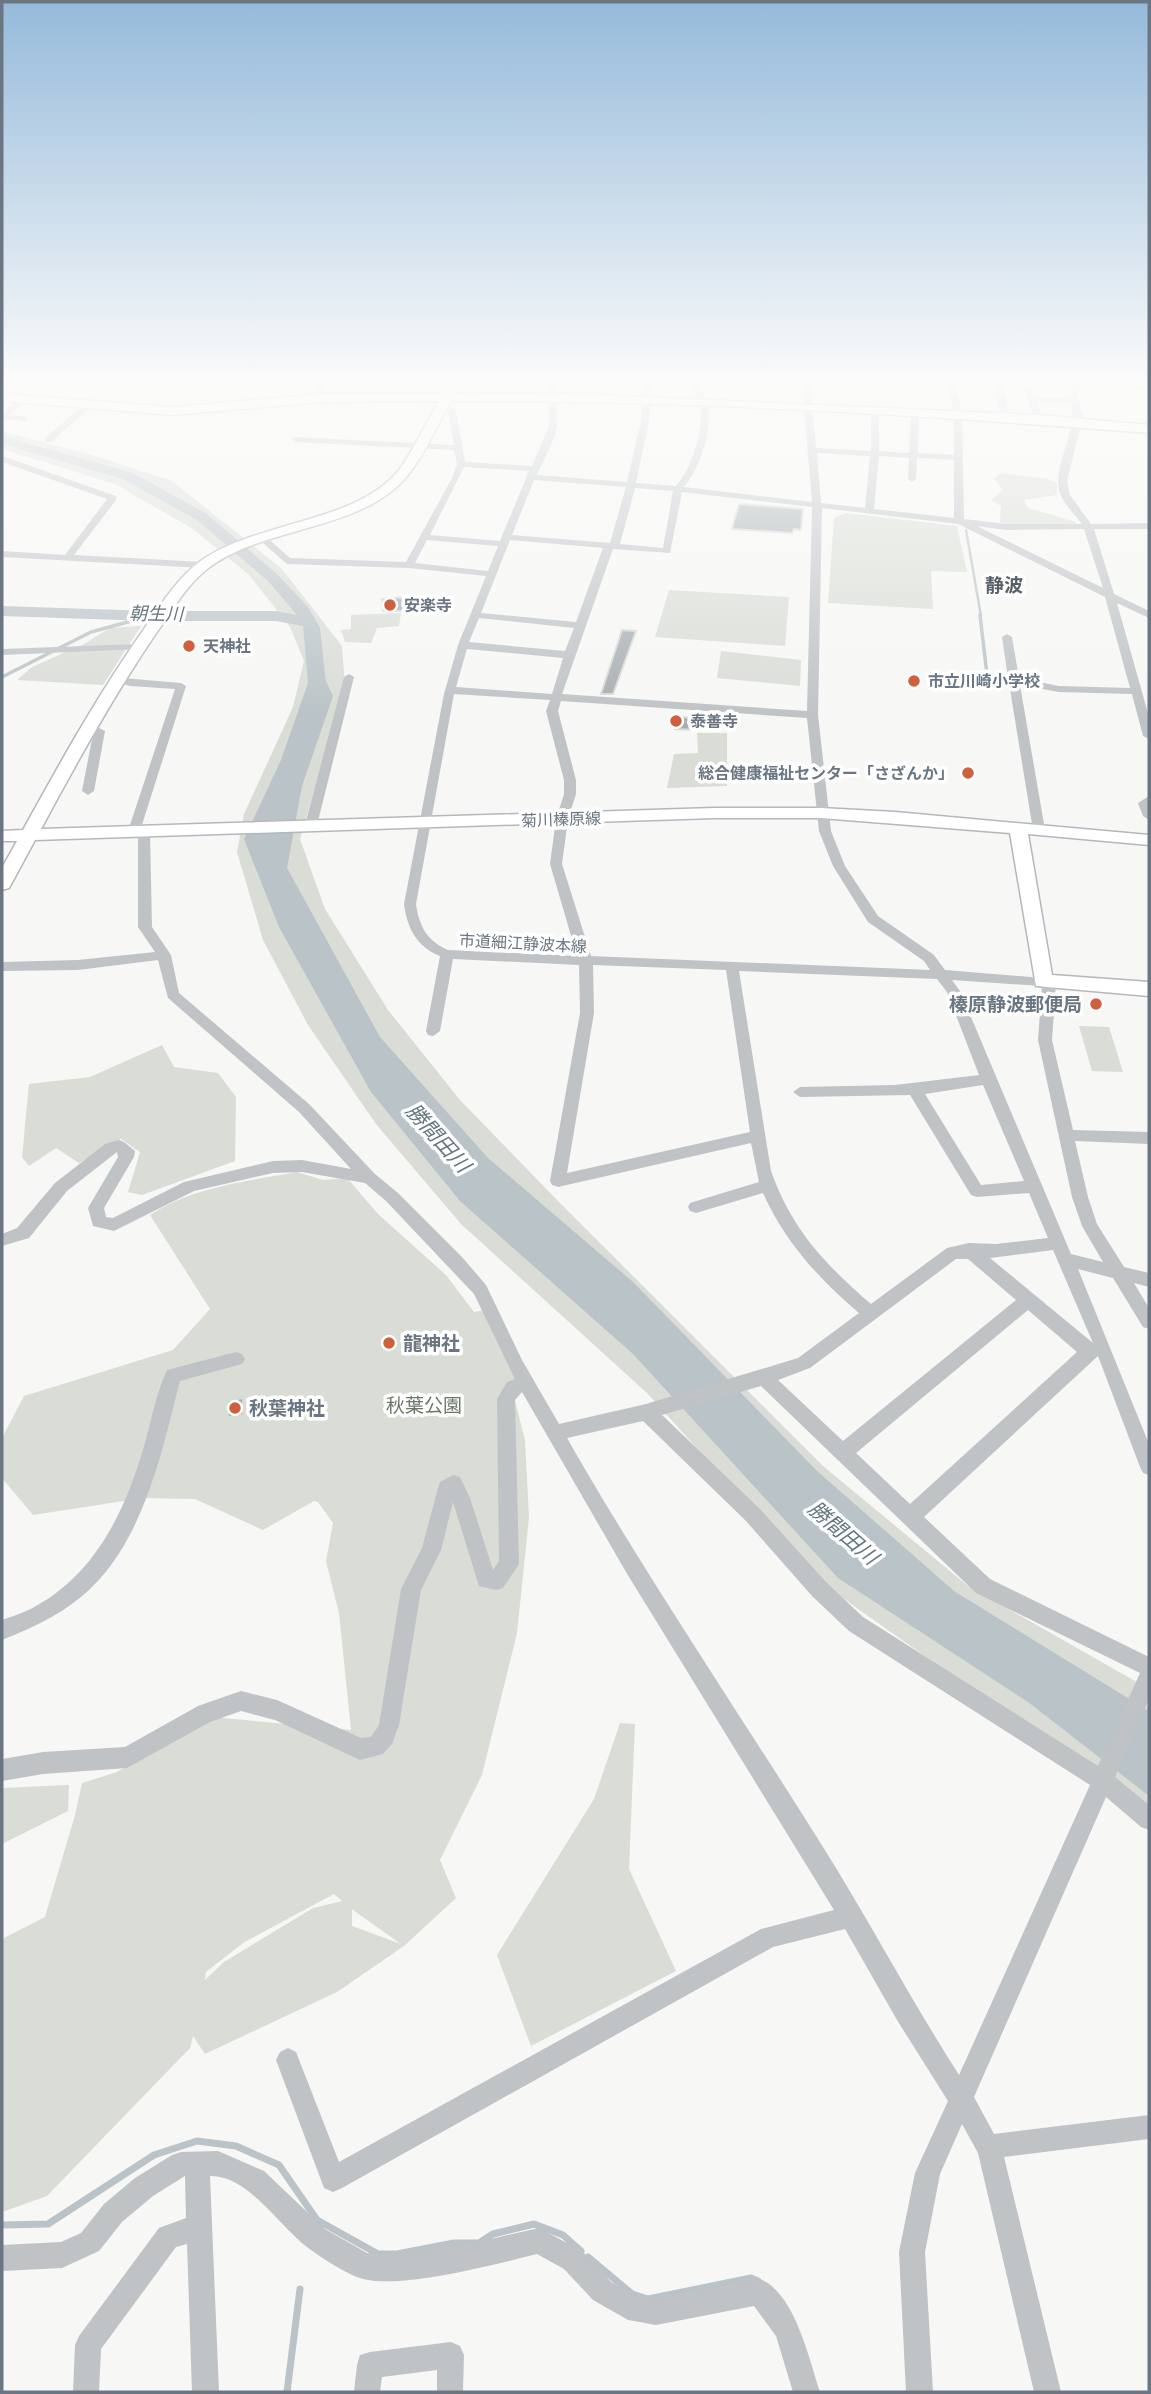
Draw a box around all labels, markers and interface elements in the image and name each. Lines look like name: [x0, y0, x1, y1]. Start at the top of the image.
district label: 静波: [985, 572, 1023, 598]
place label: 安楽寺: [404, 594, 452, 616]
marker: 安楽寺: [382, 597, 398, 613]
water label: 朝生川: [129, 601, 185, 626]
place label: 天神社: [203, 635, 251, 657]
marker: 天神社: [181, 638, 197, 654]
place label: 市立川崎小学校: [928, 670, 1040, 692]
marker: 市立川崎小学校: [906, 673, 922, 689]
place label: 泰善寺: [690, 710, 738, 732]
marker: 泰善寺: [668, 713, 684, 729]
place label: 総合健康福祉センター「さざんか」: [698, 762, 954, 784]
marker: 総合健康福祉センター「さざんか」: [960, 765, 976, 781]
street label: 菊川榛原線: [521, 807, 601, 831]
street label: 市道細江静波本線: [459, 929, 587, 957]
place label: 榛原静波郵便局: [949, 991, 1082, 1017]
marker: 榛原静波郵便局: [1088, 996, 1104, 1012]
water label: 勝間田川: [400, 1097, 479, 1179]
place label: 龍神社: [403, 1330, 460, 1356]
marker: 龍神社: [381, 1335, 397, 1351]
park label: 秋葉公園: [386, 1392, 462, 1418]
place label: 秋葉神社: [249, 1395, 325, 1421]
marker: 秋葉神社: [227, 1400, 243, 1416]
water label: 勝間田川: [803, 1494, 886, 1572]

